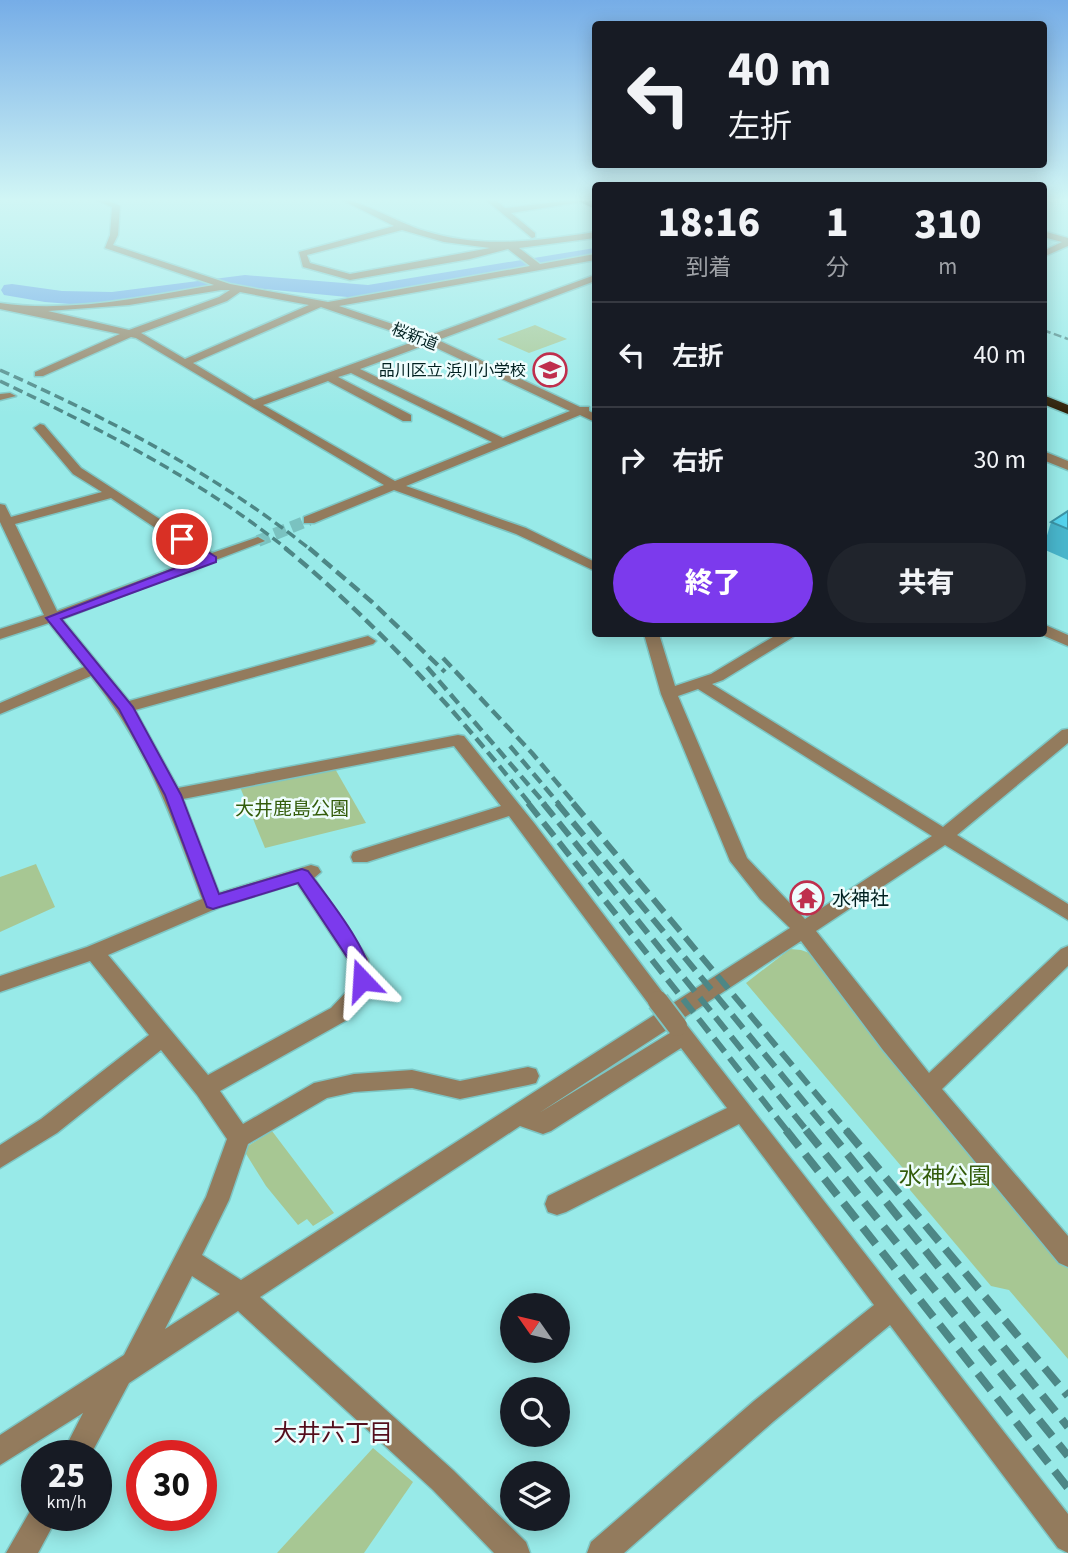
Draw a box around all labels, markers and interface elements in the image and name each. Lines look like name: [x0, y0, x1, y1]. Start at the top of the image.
text: 40 m: [728, 35, 832, 105]
icon: left: [613, 49, 704, 140]
text: 左折: [728, 104, 792, 150]
text: 18:16: [657, 193, 760, 253]
text: 1: [826, 193, 848, 253]
text: 310: [914, 195, 981, 255]
text: m: [938, 250, 957, 283]
text: 到着: [686, 251, 732, 284]
text: 分: [826, 251, 849, 284]
street label: 桜新道: [388, 318, 441, 356]
icon: left: [613, 336, 651, 374]
text: 40 m: [973, 336, 1026, 373]
text: 左折: [672, 338, 724, 375]
school or university icon: 品川区立 浜川小学校: [531, 351, 569, 389]
place label: 品川区立 浜川小学校: [379, 360, 526, 382]
icon: right: [613, 441, 651, 479]
text: 30 m: [973, 441, 1026, 478]
text: 右折: [672, 443, 724, 480]
pin: [152, 509, 212, 569]
icon: arrive: [163, 520, 201, 558]
button: 終了: [613, 543, 813, 623]
button: 共有: [827, 543, 1026, 623]
park label: 大井鹿島公園: [235, 796, 349, 823]
temple icon: 水神社: [788, 879, 826, 917]
place label: 水神社: [832, 886, 889, 913]
position arrow: [325, 943, 399, 1017]
park label: 水神公園: [899, 1160, 991, 1193]
north arrow: [500, 1293, 570, 1363]
map controls: [500, 1293, 570, 1531]
button: search: [500, 1377, 570, 1447]
district label: 大井六丁目: [273, 1416, 393, 1451]
speed limit sign: 30: [126, 1440, 217, 1531]
text: 25: [48, 1451, 85, 1501]
button: layers: [500, 1461, 570, 1531]
text: km/h: [47, 1490, 86, 1515]

